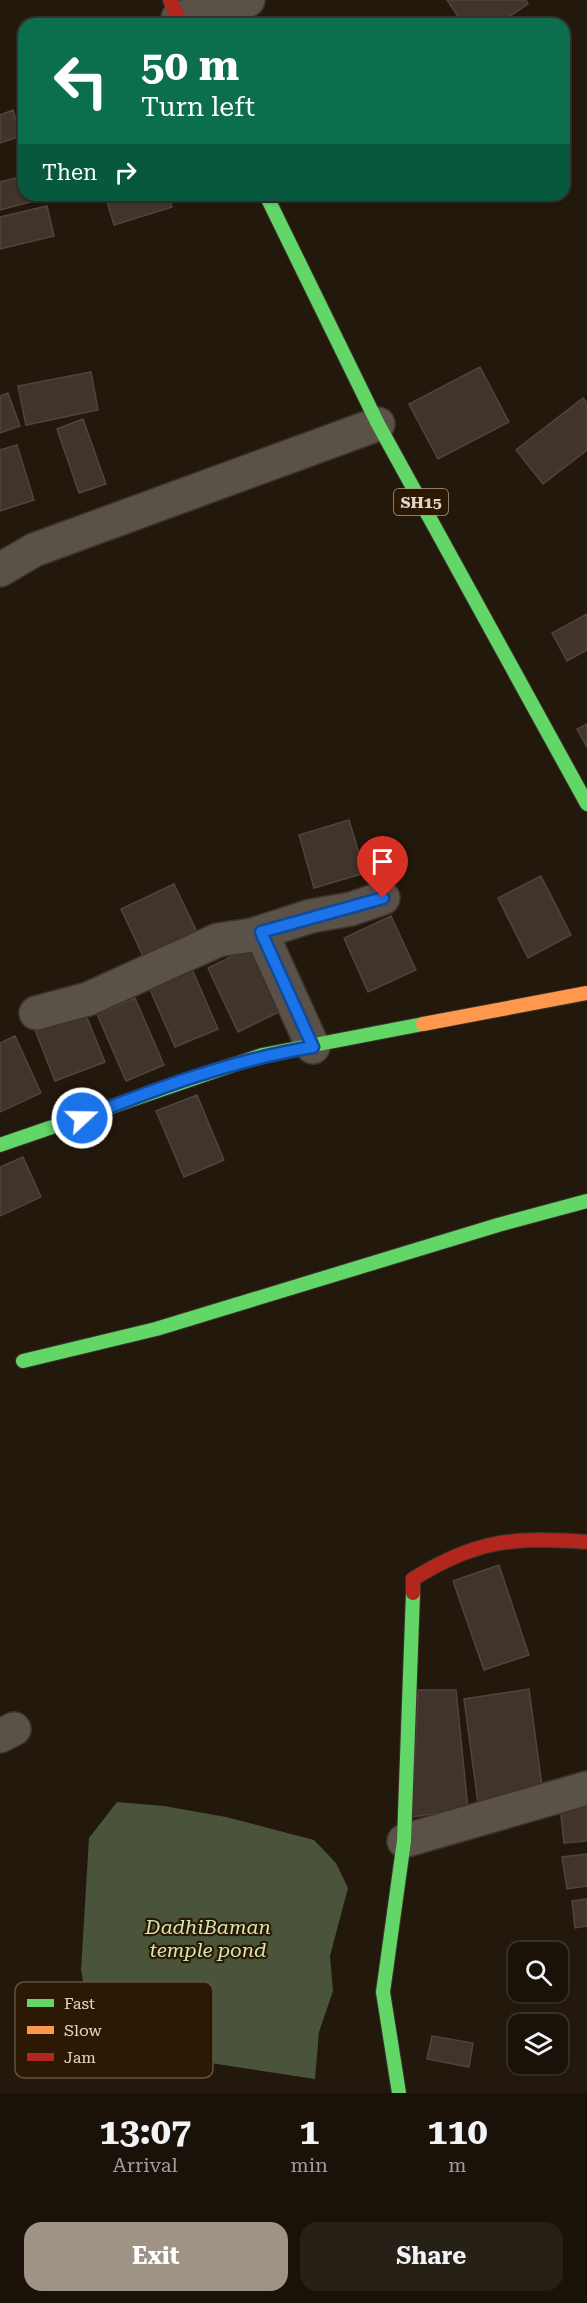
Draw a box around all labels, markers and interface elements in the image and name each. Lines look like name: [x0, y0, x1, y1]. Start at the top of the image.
text: 50 m: [141, 41, 239, 90]
icon: left: [42, 42, 120, 120]
text: Turn left: [141, 91, 255, 123]
icon: right: [109, 156, 142, 189]
text: Then: [42, 160, 97, 185]
road number: SH15: [394, 489, 448, 515]
pin: [357, 836, 408, 898]
icon: arrive: [366, 845, 399, 878]
position arrow: [50, 1086, 114, 1150]
water label: DadhiBaman temple pond: [144, 1915, 271, 1962]
map controls: [508, 1942, 568, 2074]
button: search: [508, 1942, 568, 2002]
legend: [15, 1982, 213, 2078]
text: Fast: [64, 1994, 95, 2013]
button: layers: [508, 2014, 568, 2074]
text: Slow: [64, 2021, 102, 2040]
text: Jam: [64, 2048, 96, 2067]
text: 13:07: [99, 2111, 191, 2153]
text: 1: [299, 2111, 319, 2153]
text: 110: [427, 2111, 488, 2153]
text: Arrival: [113, 2153, 178, 2177]
text: min: [290, 2153, 328, 2177]
text: m: [448, 2153, 467, 2177]
button: Exit: [24, 2222, 288, 2291]
button: Share: [300, 2222, 563, 2291]

